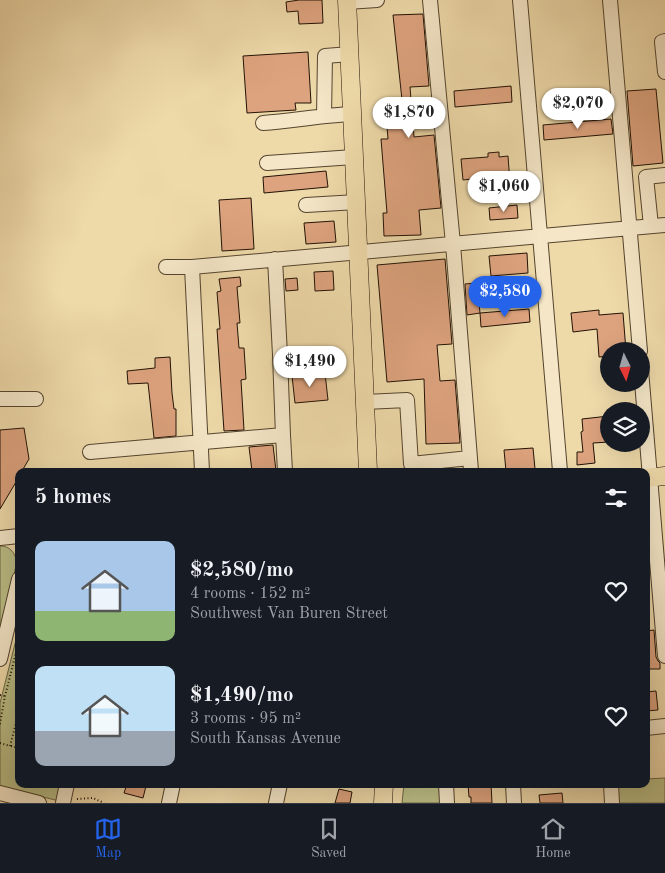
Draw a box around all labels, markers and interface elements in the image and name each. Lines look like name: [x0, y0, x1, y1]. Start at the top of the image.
pin: $2,070: [537, 88, 619, 130]
pin: $1,870: [368, 96, 450, 139]
text: $2,070: [553, 96, 603, 112]
text: $1,870: [384, 105, 434, 121]
pin: $1,060: [463, 170, 545, 213]
text: $1,060: [479, 179, 529, 195]
pin: $2,580: [464, 276, 546, 318]
text: $2,580: [480, 284, 530, 300]
north arrow: [600, 342, 650, 392]
map controls: [600, 342, 650, 452]
pin: $1,490: [269, 346, 351, 388]
text: $1,490: [285, 354, 335, 370]
button: layers: [600, 402, 650, 452]
icon: filters: [602, 484, 630, 512]
text: 5 homes: [35, 487, 111, 508]
text: $2,580/mo: [190, 560, 294, 581]
icon: home: [75, 561, 135, 621]
icon: heart: [602, 577, 630, 605]
text: 4 rooms · 152 m²: [190, 586, 310, 602]
text: Southwest Van Buren Street: [190, 606, 388, 622]
text: $1,490/mo: [190, 685, 294, 706]
icon: home: [75, 686, 135, 746]
icon: heart: [602, 702, 630, 730]
text: 3 rooms · 95 m²: [190, 711, 301, 727]
text: South Kansas Avenue: [190, 731, 341, 747]
tab: Map: [94, 815, 122, 862]
tab: Saved: [311, 815, 347, 862]
tab: Home: [535, 815, 571, 862]

